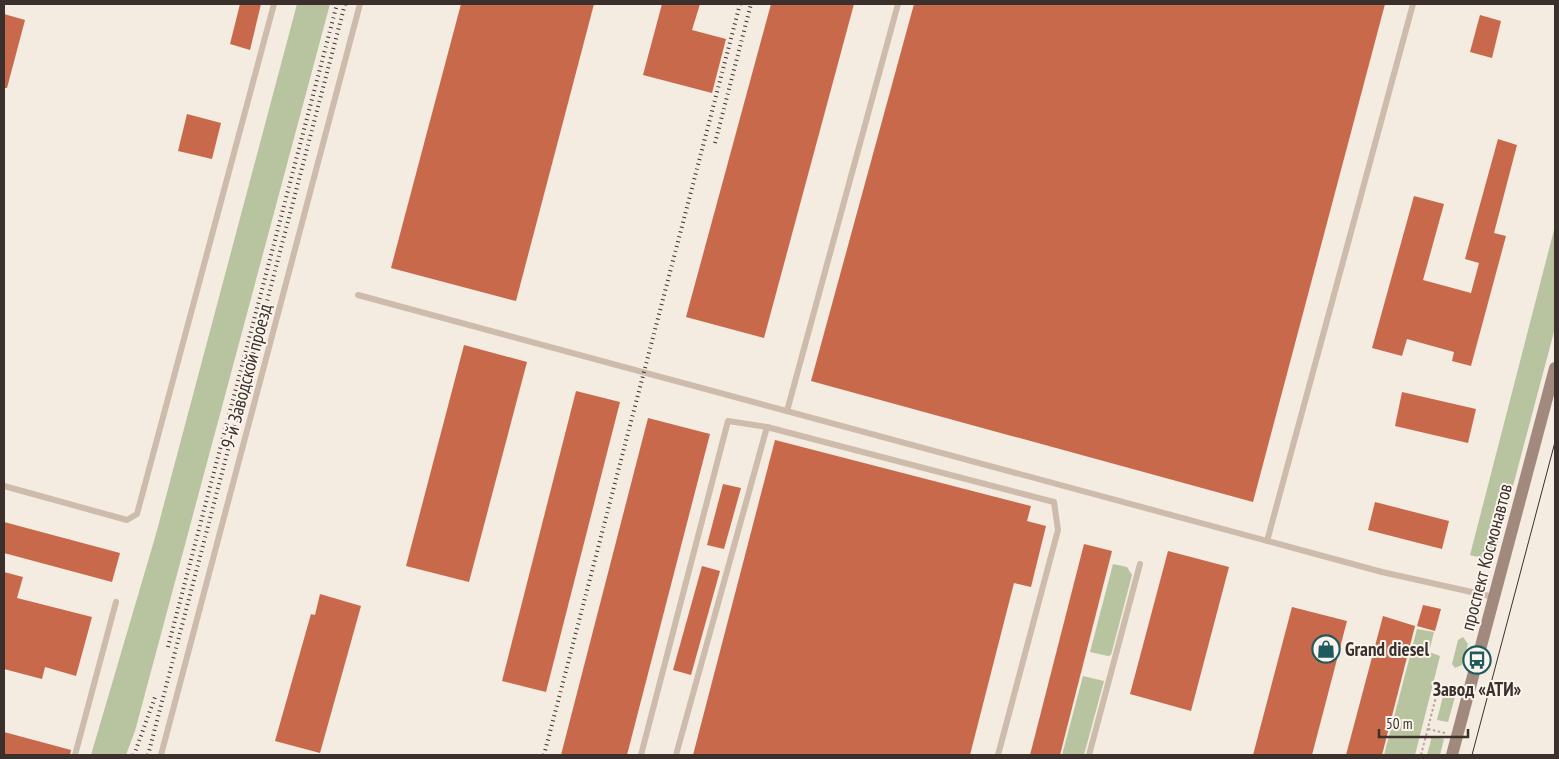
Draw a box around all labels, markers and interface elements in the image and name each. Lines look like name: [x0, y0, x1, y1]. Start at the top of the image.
street label: 9-й Заводской проезд: [215, 301, 277, 451]
street label: проспект Космонавтов: [1455, 481, 1517, 633]
shop icon: Grand diesel: [1311, 634, 1341, 664]
place label: Grand diesel: [1345, 637, 1429, 661]
bus stop icon: Завод «АТИ»: [1462, 645, 1492, 675]
place label: Завод «АТИ»: [1433, 677, 1522, 701]
scale bar: [1379, 706, 1468, 738]
text: 50 m: [1386, 714, 1412, 733]

